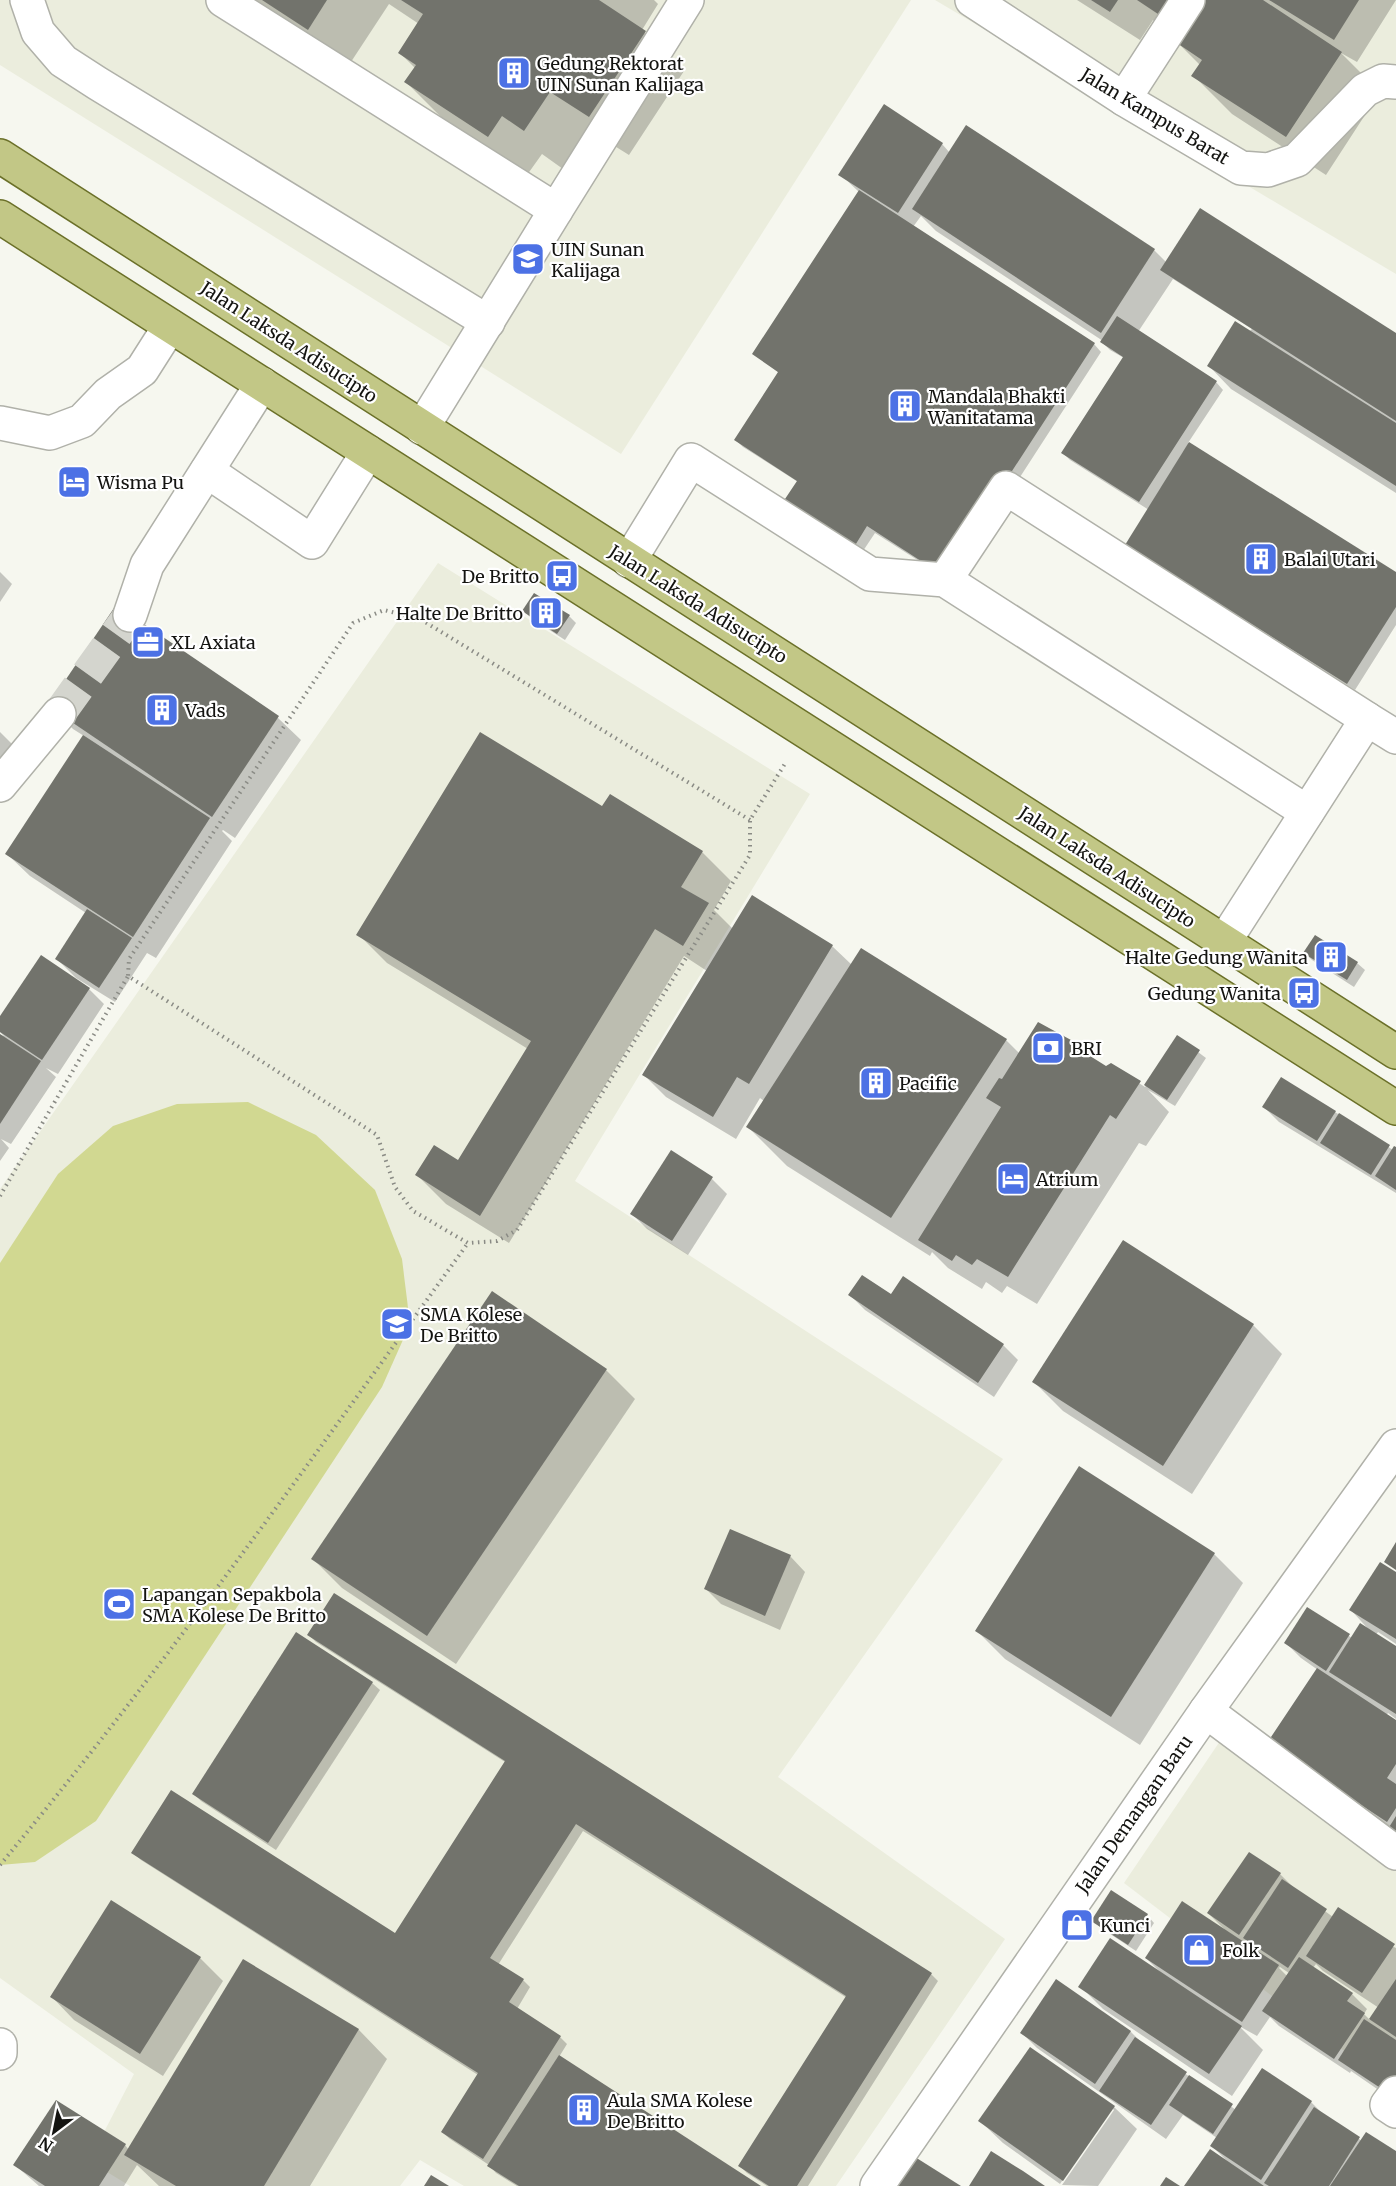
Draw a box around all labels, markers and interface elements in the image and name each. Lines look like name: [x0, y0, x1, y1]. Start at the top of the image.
place label: Gedung Rektorat UIN Sunan Kalijaga: [537, 52, 704, 96]
building icon: Gedung Rektorat UIN Sunan Kalijaga: [496, 55, 532, 91]
street label: Jalan Kampus Barat: [1076, 62, 1234, 169]
place label: UIN Sunan Kalijaga: [551, 238, 645, 282]
school or university icon: UIN Sunan Kalijaga: [510, 241, 546, 277]
street label: Jalan Laksda Adisucipto: [196, 276, 382, 408]
place label: Mandala Bhakti Wanitatama: [927, 385, 1066, 429]
building icon: Mandala Bhakti Wanitatama: [887, 388, 923, 424]
hotel icon: Wisma Pu: [56, 464, 92, 500]
place label: Wisma Pu: [96, 471, 184, 494]
street label: Jalan Laksda Adisucipto: [604, 539, 791, 668]
building icon: Balai Utari: [1243, 541, 1279, 577]
place label: Balai Utari: [1284, 548, 1376, 571]
bus stop icon: De Britto: [544, 558, 580, 594]
place label: De Britto: [461, 565, 539, 588]
building icon: Halte De Britto: [528, 595, 564, 631]
place label: Halte De Britto: [396, 602, 523, 625]
office icon: XL Axiata: [130, 624, 166, 660]
place label: XL Axiata: [171, 631, 256, 654]
building icon: Vads: [144, 692, 180, 728]
place label: Vads: [184, 699, 226, 722]
street label: Jalan Laksda Adisucipto: [1014, 801, 1200, 933]
building icon: Halte Gedung Wanita: [1313, 939, 1349, 975]
place label: Halte Gedung Wanita: [1125, 946, 1308, 969]
bus stop icon: Gedung Wanita: [1286, 975, 1322, 1011]
place label: Gedung Wanita: [1148, 982, 1281, 1005]
bank icon: BRI: [1030, 1030, 1066, 1066]
place label: BRI: [1071, 1037, 1102, 1060]
building icon: Pacific: [858, 1065, 894, 1101]
place label: Pacific: [899, 1072, 957, 1095]
hotel icon: Atrium: [995, 1161, 1031, 1197]
place label: Atrium: [1035, 1168, 1098, 1191]
place label: SMA Kolese De Britto: [420, 1303, 522, 1347]
school or university icon: SMA Kolese De Britto: [379, 1306, 415, 1342]
place label: Lapangan Sepakbola SMA Kolese De Britto: [142, 1583, 326, 1627]
sports icon: Lapangan Sepakbola SMA Kolese De Britto: [101, 1586, 137, 1622]
street label: Jalan Demangan Baru: [1070, 1730, 1197, 1899]
shop icon: Kunci: [1059, 1907, 1095, 1943]
place label: Kunci: [1100, 1914, 1151, 1937]
shop icon: Folk: [1181, 1932, 1217, 1968]
place label: Folk: [1222, 1939, 1260, 1962]
place label: Aula SMA Kolese De Britto: [606, 2089, 752, 2133]
building icon: Aula SMA Kolese De Britto: [566, 2092, 602, 2128]
north arrow: [24, 2102, 84, 2162]
text: N: [35, 2133, 57, 2157]

